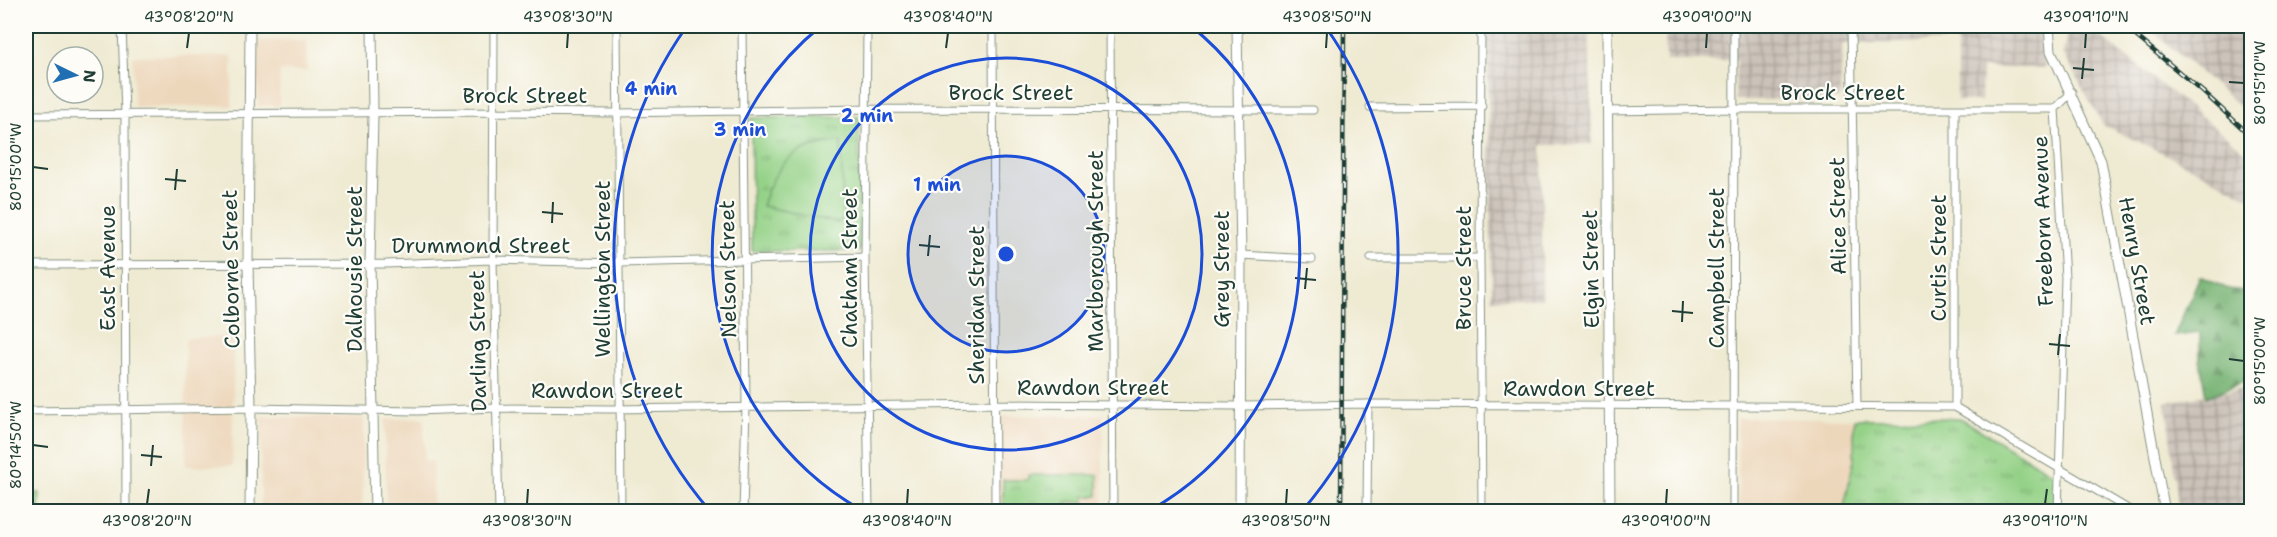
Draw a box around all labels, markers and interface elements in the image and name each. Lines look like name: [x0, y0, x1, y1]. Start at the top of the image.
text: 43°08'20"N: [144, 7, 234, 27]
text: 43°08'30"N: [523, 7, 613, 27]
text: 43°08'40"N: [903, 7, 993, 27]
text: 43°08'50"N: [1282, 7, 1372, 27]
text: 43°09'00"N: [1662, 7, 1752, 27]
text: 43°09'10"N: [2043, 7, 2129, 27]
text: 80°15'10"W: [2250, 41, 2270, 125]
north arrow: [45, 45, 105, 105]
text: N: [78, 69, 100, 83]
text: 4 min: [625, 77, 677, 101]
street label: Brock Street: [949, 79, 1073, 107]
street label: Brock Street: [1781, 79, 1905, 107]
street label: Brock Street: [463, 82, 587, 110]
text: 2 min: [841, 104, 893, 128]
text: 3 min: [714, 118, 766, 142]
text: 80°15'00"W: [6, 123, 26, 211]
street label: Freeborn Avenue: [2026, 135, 2060, 307]
street label: Marlborough Street: [1082, 150, 1110, 352]
street label: Alice Street: [1823, 157, 1853, 275]
text: 1 min: [913, 173, 961, 197]
street label: Wellington Street: [589, 180, 617, 358]
street label: Dalhousie Street: [341, 186, 369, 352]
street label: Campbell Street: [1703, 187, 1731, 349]
street label: Chatham Street: [836, 188, 864, 348]
street label: Colborne Street: [216, 189, 246, 349]
street label: Curtis Street: [1925, 194, 1953, 322]
street label: Henry Street: [2112, 195, 2162, 327]
street label: Nelson Street: [713, 200, 743, 338]
street label: East Avenue: [94, 205, 122, 331]
street label: Bruce Street: [1450, 206, 1478, 330]
street label: Elgin Street: [1576, 209, 1606, 329]
street label: Grey Street: [1208, 210, 1236, 328]
street label: Sheridan Street: [963, 226, 991, 384]
street label: Drummond Street: [392, 232, 570, 260]
centre of rings: [996, 244, 1016, 264]
street label: Darling Street: [463, 270, 493, 412]
text: 80°15'00"W: [2250, 317, 2270, 405]
street label: Rawdon Street: [1017, 374, 1169, 402]
street label: Rawdon Street: [1503, 375, 1655, 403]
street label: Rawdon Street: [531, 377, 683, 405]
text: 80°14'50"W: [6, 401, 26, 489]
text: 43°08'20"N: [102, 511, 192, 531]
text: 43°08'30"N: [482, 511, 572, 531]
text: 43°08'40"N: [862, 511, 952, 531]
text: 43°08'50"N: [1241, 511, 1331, 531]
text: 43°09'00"N: [1621, 511, 1711, 531]
text: 43°09'10"N: [2002, 511, 2088, 531]

